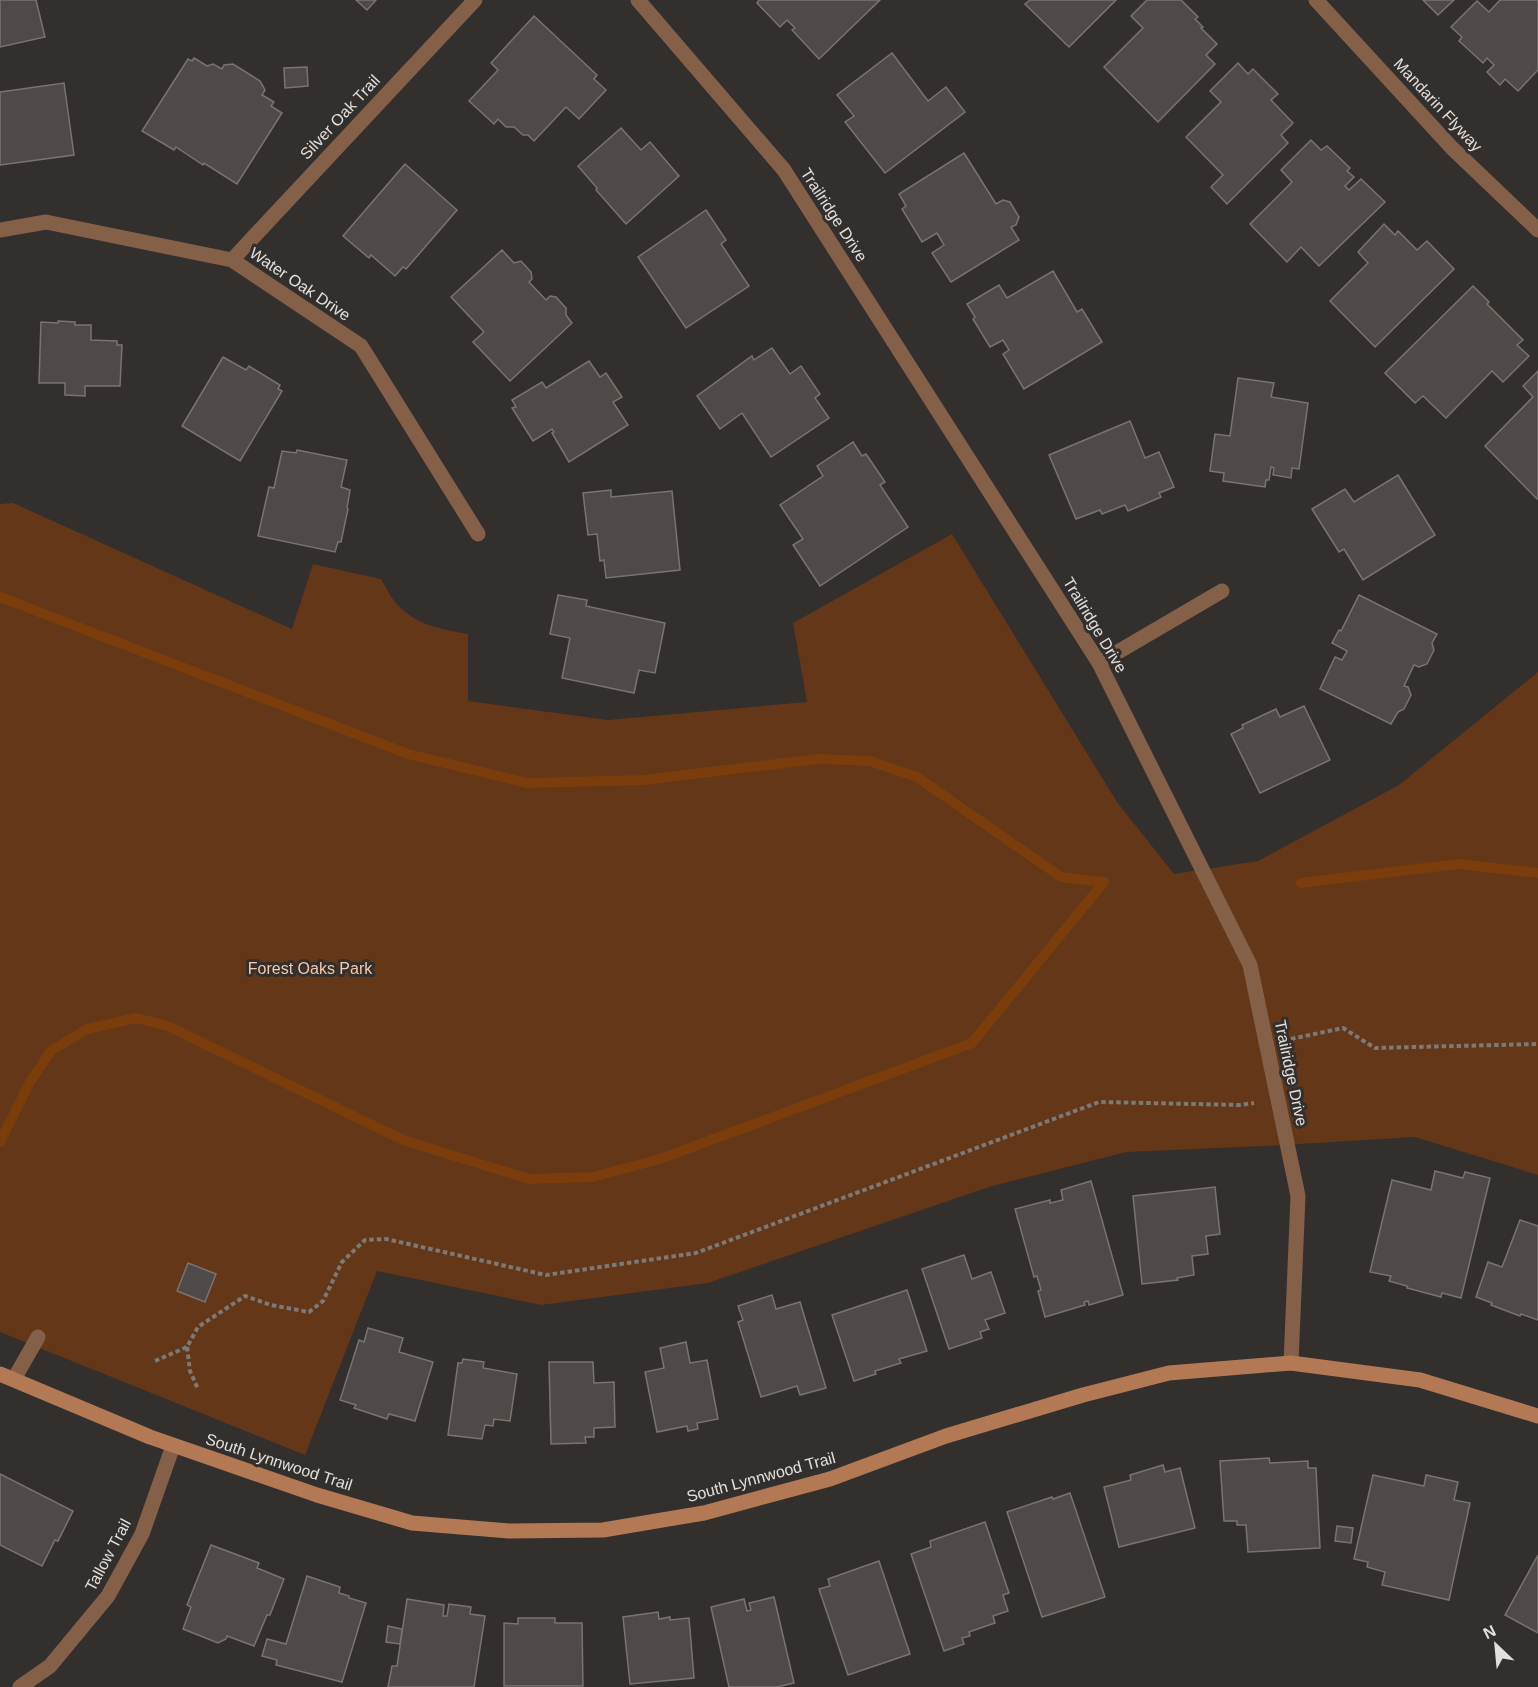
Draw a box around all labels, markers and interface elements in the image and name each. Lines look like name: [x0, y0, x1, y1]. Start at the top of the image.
street label: Mandarin Flyway: [1391, 55, 1485, 155]
street label: Silver Oak Trail: [297, 72, 383, 162]
street label: Trailridge Drive: [797, 165, 871, 265]
street label: Water Oak Drive: [246, 244, 354, 324]
street label: Trailridge Drive: [1060, 574, 1130, 676]
park label: Forest Oaks Park: [248, 960, 373, 977]
street label: Trailridge Drive: [1271, 1018, 1311, 1128]
street label: South Lynnwood Trail: [203, 1430, 355, 1494]
street label: South Lynnwood Trail: [685, 1449, 837, 1505]
street label: Tallow Trail: [82, 1516, 134, 1594]
north arrow: [1466, 1615, 1526, 1675]
text: N: [1481, 1622, 1499, 1642]

